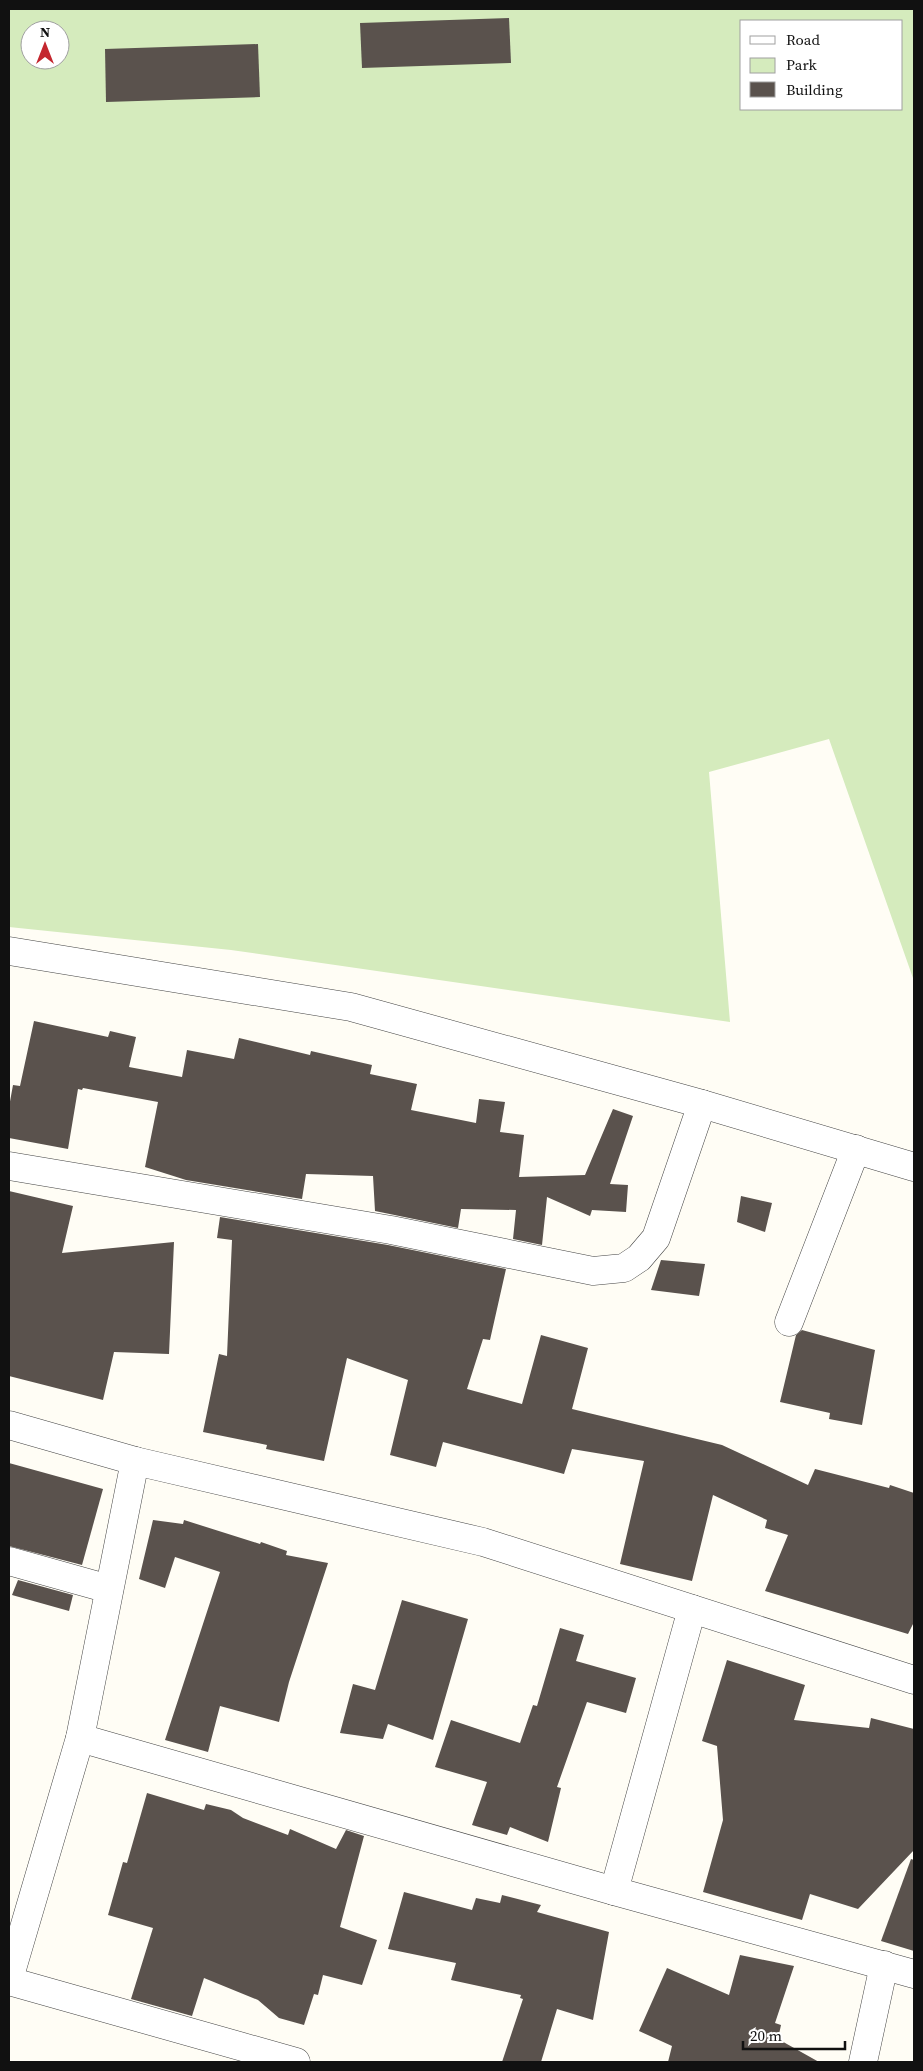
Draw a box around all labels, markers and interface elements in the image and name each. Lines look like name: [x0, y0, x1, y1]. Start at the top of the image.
north arrow: [20, 20, 70, 70]
legend: [740, 20, 903, 110]
text: N: [40, 22, 50, 42]
text: Road: [786, 29, 820, 50]
text: Park: [786, 54, 818, 75]
text: Building: [786, 79, 843, 100]
scale bar: [743, 2018, 846, 2050]
text: 20 m: [750, 2025, 782, 2046]

